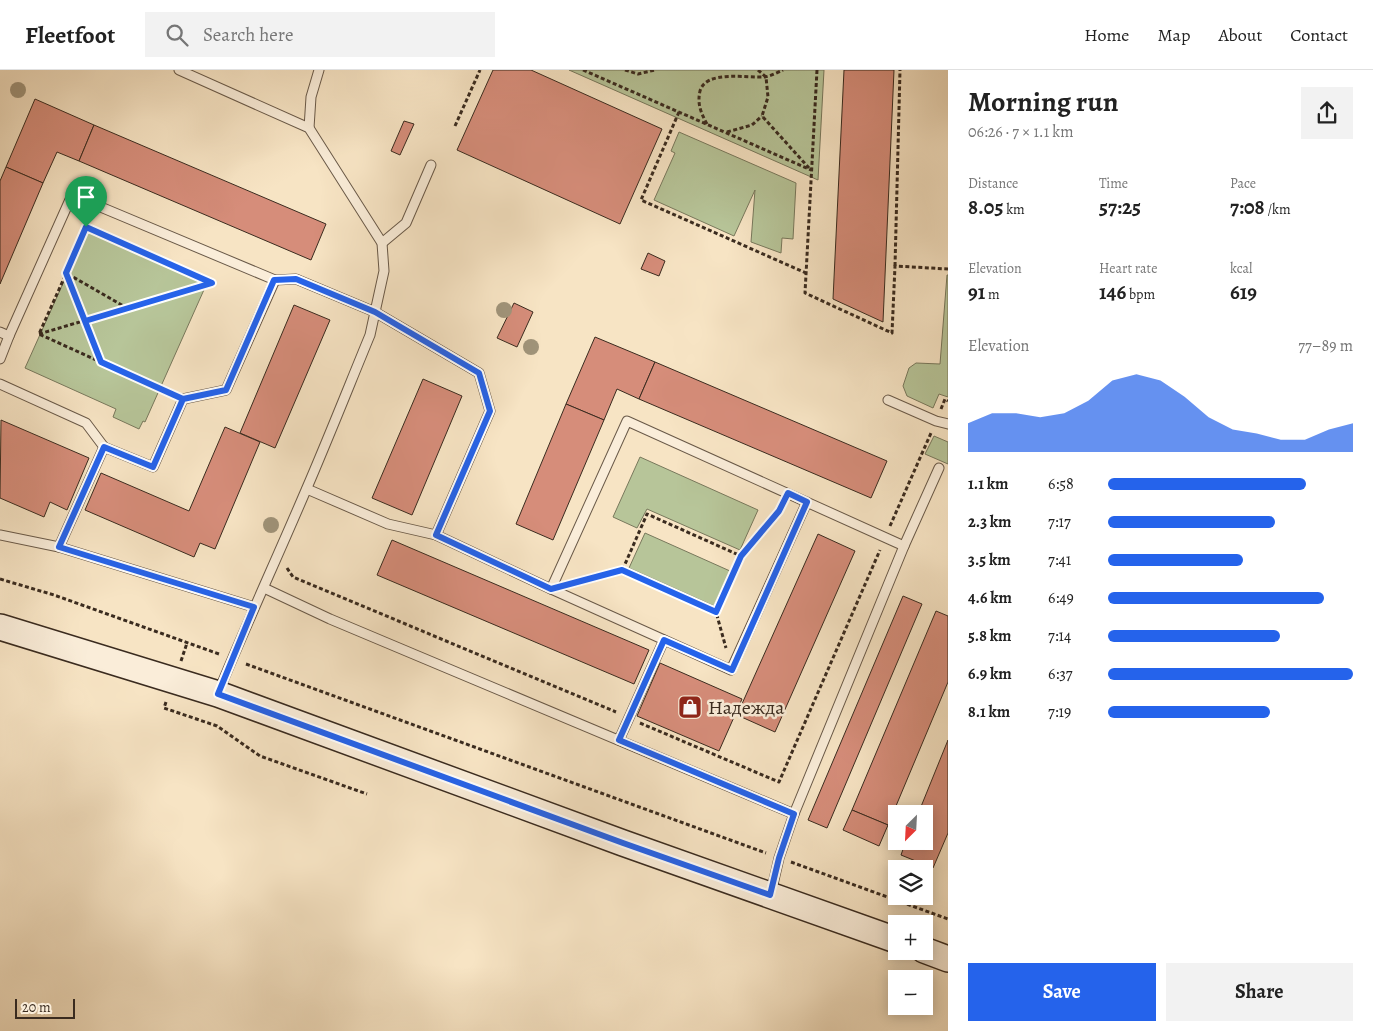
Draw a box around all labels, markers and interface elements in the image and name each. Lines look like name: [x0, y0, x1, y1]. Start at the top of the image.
search box: [145, 12, 495, 57]
text: Fleetfoot: [25, 19, 115, 51]
icon: search: [163, 21, 191, 49]
text: Search here: [203, 22, 293, 48]
text: Home: [1084, 23, 1129, 47]
text: Map: [1157, 23, 1190, 47]
text: About: [1218, 23, 1262, 47]
text: Contact: [1290, 23, 1348, 47]
text: Morning run: [968, 83, 1118, 121]
button: share: [1301, 87, 1353, 139]
text: 06:26 · 7 × 1.1 km: [968, 121, 1074, 143]
text: Distance: [968, 174, 1018, 193]
text: Time: [1099, 174, 1128, 193]
text: Pace: [1230, 174, 1256, 193]
pin: [65, 176, 107, 227]
icon: arrive: [72, 183, 100, 211]
text: 8.05: [968, 193, 1003, 221]
text: 57:25: [1099, 193, 1141, 221]
text: 7:08: [1230, 193, 1265, 221]
text: km: [1003, 200, 1025, 219]
text: /km: [1265, 200, 1291, 219]
text: Elevation: [968, 259, 1022, 278]
text: Heart rate: [1099, 259, 1157, 278]
text: kcal: [1230, 259, 1252, 278]
text: 91: [968, 278, 985, 306]
text: 146: [1099, 278, 1126, 306]
text: 619: [1230, 278, 1257, 306]
text: m: [985, 285, 1000, 304]
text: bpm: [1126, 285, 1155, 304]
text: Elevation: [968, 335, 1029, 357]
text: 77–89 m: [1298, 335, 1353, 357]
text: 1.1 km: [968, 473, 1008, 495]
text: 6:58: [1048, 473, 1074, 495]
text: 2.3 km: [968, 511, 1011, 533]
text: 7:17: [1048, 511, 1071, 533]
text: 3.5 km: [968, 549, 1011, 571]
text: 7:41: [1048, 549, 1071, 571]
text: 4.6 km: [968, 587, 1012, 609]
text: 6:49: [1048, 587, 1074, 609]
text: 5.8 km: [968, 625, 1011, 647]
text: 7:14: [1048, 625, 1071, 647]
text: 6.9 km: [968, 663, 1012, 685]
text: 6:37: [1048, 663, 1073, 685]
shop icon: Надежда: [677, 694, 703, 720]
place label: Надежда: [708, 694, 785, 721]
text: 8.1 km: [968, 701, 1010, 723]
text: 7:19: [1048, 701, 1071, 723]
north arrow: [888, 805, 932, 850]
map controls: [888, 805, 933, 1015]
button: layers: [888, 860, 933, 905]
button: +: [888, 915, 933, 960]
button: Save: [968, 963, 1156, 1021]
button: Share: [1166, 963, 1353, 1021]
button: −: [888, 970, 933, 1015]
scale bar: [15, 996, 75, 1019]
text: 20 m: [22, 998, 51, 1017]

